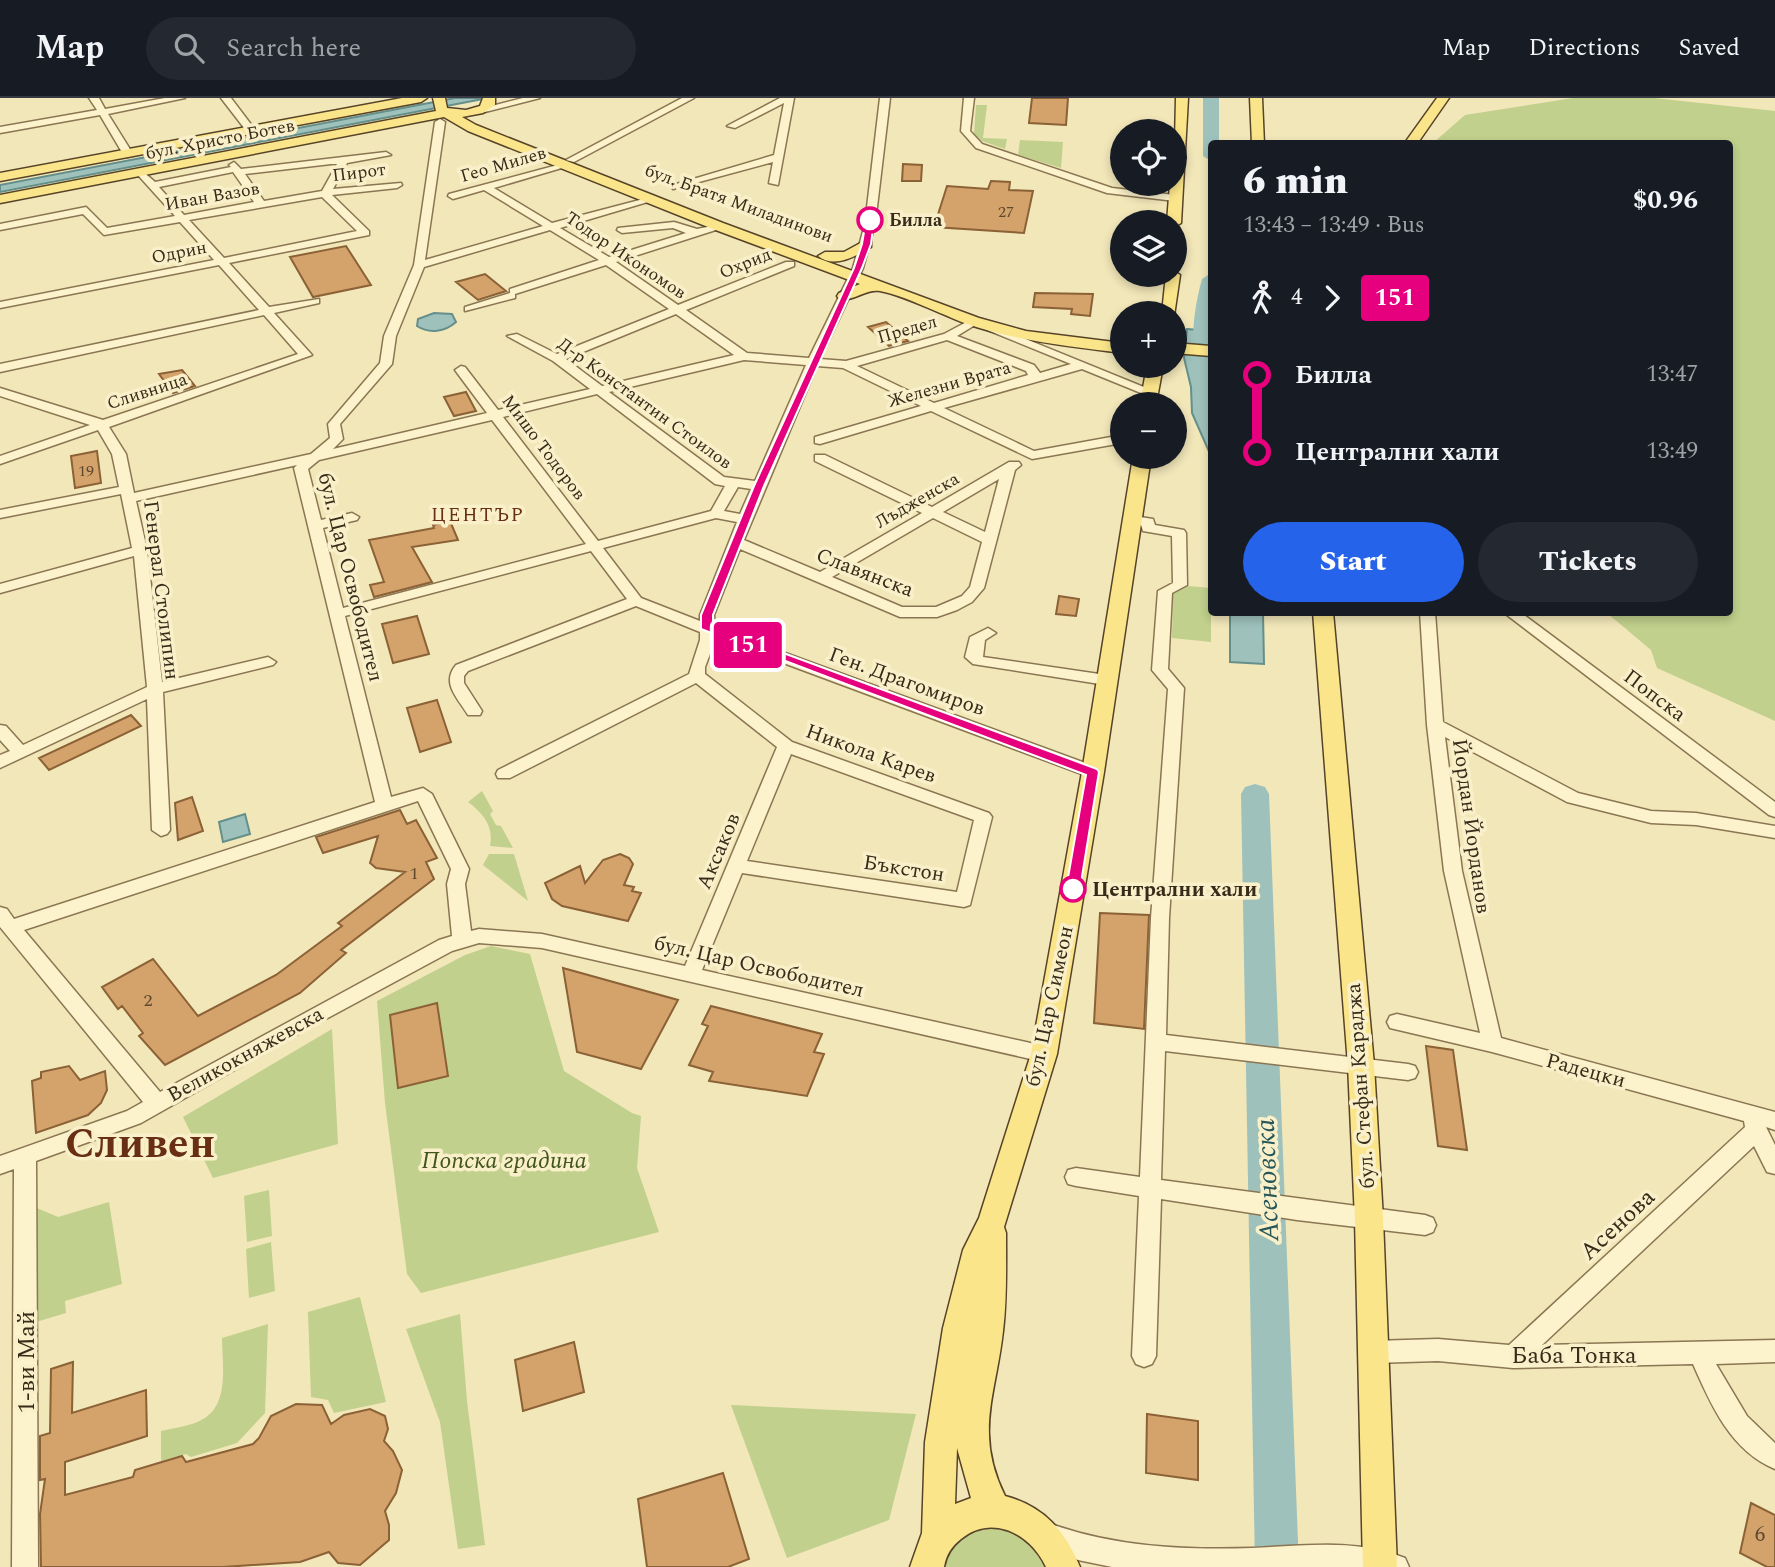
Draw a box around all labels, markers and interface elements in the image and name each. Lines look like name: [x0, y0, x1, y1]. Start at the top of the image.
search box: [146, 17, 636, 80]
text: Map: [35, 23, 104, 73]
text: Search here: [226, 28, 361, 68]
icon: search: [170, 29, 208, 67]
text: Map: [1442, 30, 1490, 66]
text: Directions: [1528, 30, 1640, 66]
text: Saved: [1678, 30, 1740, 66]
street label: бул. Христо Ботев: [143, 112, 297, 167]
map controls: [1110, 119, 1187, 469]
button: locate: [1110, 119, 1187, 196]
street label: Гео Милев: [457, 139, 549, 190]
text: 6 min: [1243, 153, 1348, 211]
street label: Пирот: [331, 156, 388, 189]
street label: бул. Братя Миладинови: [641, 157, 837, 250]
street label: Иван Вазов: [163, 175, 262, 218]
text: $0.96: [1633, 180, 1698, 220]
house number: 27: [998, 200, 1014, 224]
street label: Тодор Икономов: [560, 205, 692, 306]
marker: Билла: [857, 207, 883, 233]
place label: Билла: [889, 207, 943, 234]
text: 13:43 – 13:49 · Bus: [1243, 208, 1425, 243]
button: layers: [1110, 210, 1187, 287]
street label: Одрин: [149, 234, 209, 271]
street label: Охрид: [715, 241, 775, 286]
icon: walk: [1243, 279, 1281, 317]
icon: forward: [1313, 279, 1351, 317]
text: 4: [1291, 280, 1303, 315]
text: 151: [1375, 280, 1415, 316]
button: +: [1110, 301, 1187, 378]
street label: Предел: [874, 308, 940, 351]
street label: Д-р Константин Стоилов: [552, 331, 738, 476]
street label: Железни Врата: [884, 354, 1014, 415]
text: Билла: [1295, 355, 1372, 395]
text: 13:47: [1646, 357, 1698, 392]
street label: Сливница: [103, 366, 191, 417]
street label: Мишо Тодоров: [495, 389, 592, 506]
button: −: [1110, 392, 1187, 469]
text: Централни хали: [1295, 432, 1500, 472]
text: 13:49: [1646, 434, 1698, 469]
house number: 19: [78, 459, 94, 483]
street label: Лъдженска: [870, 465, 965, 535]
street label: бул. Цар Освободител: [309, 469, 392, 685]
street label: Генерал Столипин: [134, 498, 188, 682]
district label: ЦЕНТЪР: [431, 501, 525, 530]
button: Start: [1243, 522, 1464, 602]
button: Tickets: [1478, 522, 1698, 602]
street label: Славянска: [811, 540, 919, 606]
line badge: 151: [708, 622, 788, 668]
text: 151: [728, 627, 768, 663]
street label: Ген. Драгомиров: [824, 639, 989, 725]
street label: Попска: [1616, 661, 1693, 731]
street label: Никола Карев: [801, 716, 940, 792]
street label: Йордан Йорданов: [1443, 737, 1499, 916]
street label: Аксаков: [688, 808, 749, 895]
street label: Бъкстон: [861, 847, 947, 891]
house number: 1: [410, 860, 419, 887]
place label: Централни хали: [1092, 874, 1257, 906]
marker: Централни хали: [1060, 876, 1086, 902]
street label: бул. Цар Симеон: [1017, 923, 1083, 1090]
street label: бул. Цар Освободител: [651, 927, 867, 1007]
street label: бул. Стефан Караджа: [1338, 981, 1384, 1190]
house number: 2: [144, 987, 153, 1014]
street label: Великокняжевска: [161, 998, 330, 1111]
street label: Радецки: [1542, 1045, 1629, 1097]
district label: Сливен: [65, 1113, 215, 1176]
water label: Асеновска: [1244, 1118, 1291, 1243]
park label: Попска градина: [421, 1143, 587, 1179]
street label: Асенова: [1572, 1180, 1664, 1269]
street label: 1-ви Май: [9, 1311, 45, 1413]
street label: Баба Тонка: [1511, 1338, 1637, 1374]
house number: 6: [1755, 1519, 1765, 1551]

